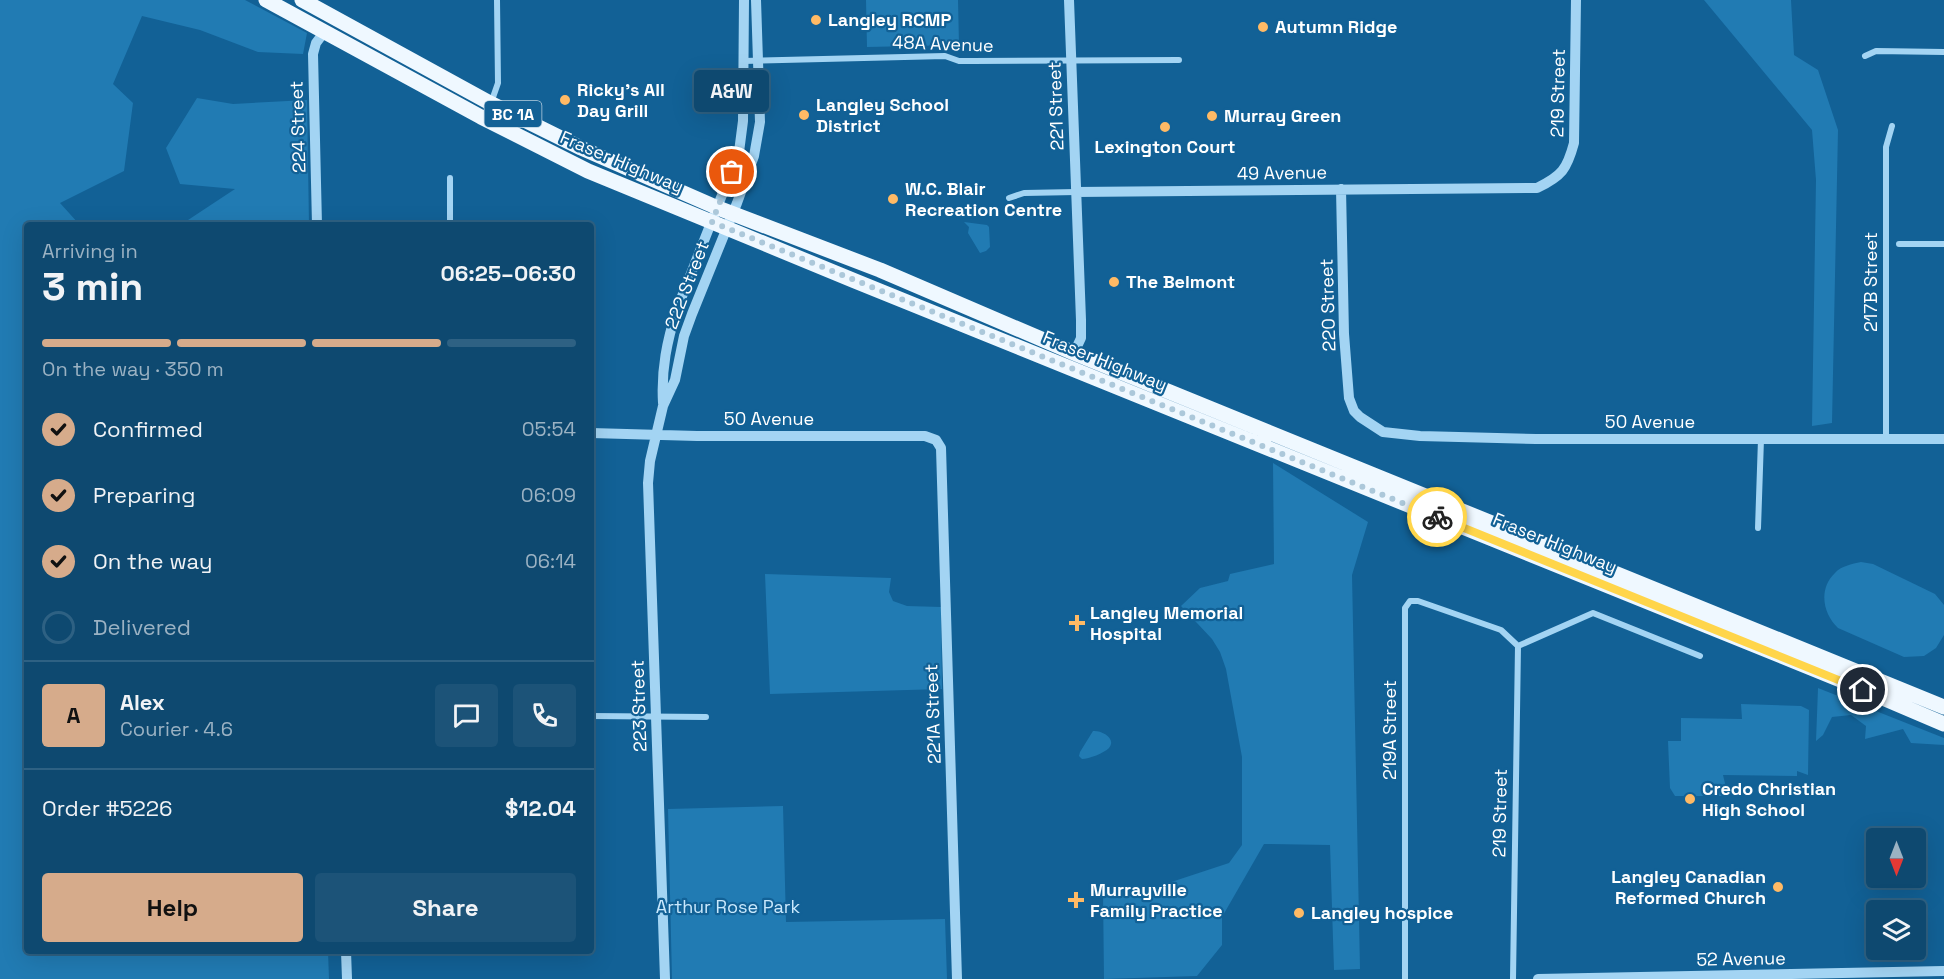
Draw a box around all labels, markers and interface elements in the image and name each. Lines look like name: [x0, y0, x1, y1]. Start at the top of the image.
place label: Langley RCMP: [828, 8, 951, 31]
marker: Langley RCMP: [809, 13, 823, 27]
place label: Autumn Ridge: [1275, 15, 1397, 38]
marker: Autumn Ridge: [1256, 20, 1270, 34]
street label: 48A Avenue: [892, 30, 994, 57]
street label: 219 Street: [1545, 48, 1570, 138]
street label: 221 Street: [1042, 61, 1069, 151]
callout: A&W: [694, 70, 770, 112]
place label: Ricky's All Day Grill: [577, 78, 665, 122]
text: A&W: [710, 78, 753, 104]
street label: 224 Street: [284, 81, 311, 173]
marker: Ricky's All Day Grill: [558, 93, 572, 107]
place label: Langley School District: [816, 93, 949, 137]
road number: BC 1A: [484, 101, 542, 127]
place label: Murray Green: [1224, 104, 1341, 127]
marker: Langley School District: [797, 108, 811, 122]
marker: Murray Green: [1205, 109, 1219, 123]
marker: Lexington Court: [1158, 120, 1172, 134]
street label: Fraser Highway: [557, 125, 688, 198]
place label: Lexington Court: [1094, 135, 1236, 158]
pin: [706, 146, 757, 197]
icon: bag: [715, 155, 748, 188]
street label: 49 Avenue: [1237, 160, 1327, 185]
place label: W.C. Blair Recreation Centre: [905, 177, 1062, 221]
marker: W.C. Blair Recreation Centre: [886, 192, 900, 206]
street label: 217B Street: [1859, 232, 1882, 332]
text: Arriving in: [42, 238, 138, 264]
street label: 222 Street: [659, 238, 714, 332]
street label: 220 Street: [1314, 258, 1341, 352]
text: 06:25–06:30: [440, 259, 576, 287]
text: 3 min: [42, 262, 143, 311]
place label: The Belmont: [1126, 270, 1235, 293]
marker: The Belmont: [1107, 275, 1121, 289]
street label: Fraser Highway: [1040, 325, 1171, 396]
text: On the way · 350 m: [42, 356, 224, 382]
street label: 50 Avenue: [724, 407, 814, 430]
street label: 50 Avenue: [1605, 410, 1695, 433]
icon: check: [42, 413, 75, 446]
text: Confirmed: [93, 415, 203, 443]
text: 05:54: [522, 416, 576, 442]
icon: check: [42, 479, 75, 512]
text: Preparing: [93, 481, 195, 509]
text: 06:09: [521, 482, 576, 508]
courier: [1407, 487, 1467, 547]
icon: bike: [1421, 501, 1454, 534]
street label: Fraser Highway: [1490, 507, 1621, 578]
icon: check: [42, 545, 75, 578]
text: On the way: [93, 547, 212, 575]
text: 06:14: [525, 548, 576, 574]
place label: Langley Memorial Hospital: [1090, 601, 1243, 645]
text: Delivered: [93, 613, 191, 641]
marker: Langley Memorial Hospital: [1068, 614, 1086, 632]
street label: 223 Street: [625, 660, 652, 752]
street label: 221A Street: [919, 664, 946, 764]
pin: [1837, 664, 1888, 715]
icon: home: [1846, 673, 1879, 706]
street label: 219A Street: [1378, 680, 1401, 780]
button: chat: [435, 684, 498, 747]
button: phone: [513, 684, 576, 747]
text: Alex: [120, 688, 165, 716]
text: A: [67, 701, 80, 729]
text: Courier · 4.6: [120, 716, 233, 742]
street label: 219 Street: [1487, 768, 1512, 858]
place label: Credo Christian High School: [1702, 777, 1836, 821]
marker: Credo Christian High School: [1683, 792, 1697, 806]
text: Order #5226: [42, 794, 173, 822]
text: $12.04: [505, 794, 576, 822]
north arrow: [1866, 828, 1926, 888]
map controls: [1866, 828, 1926, 960]
place label: Langley Canadian Reformed Church: [1611, 865, 1766, 909]
button: Help: [42, 873, 303, 942]
button: Share: [315, 873, 576, 942]
place label: Murrayville Family Practice: [1090, 878, 1223, 922]
marker: Langley Canadian Reformed Church: [1771, 880, 1785, 894]
marker: Murrayville Family Practice: [1067, 891, 1085, 909]
park label: Arthur Rose Park: [656, 895, 801, 918]
button: layers: [1866, 900, 1926, 960]
place label: Langley hospice: [1311, 901, 1453, 924]
marker: Langley hospice: [1292, 906, 1306, 920]
street label: 52 Avenue: [1696, 946, 1786, 971]

